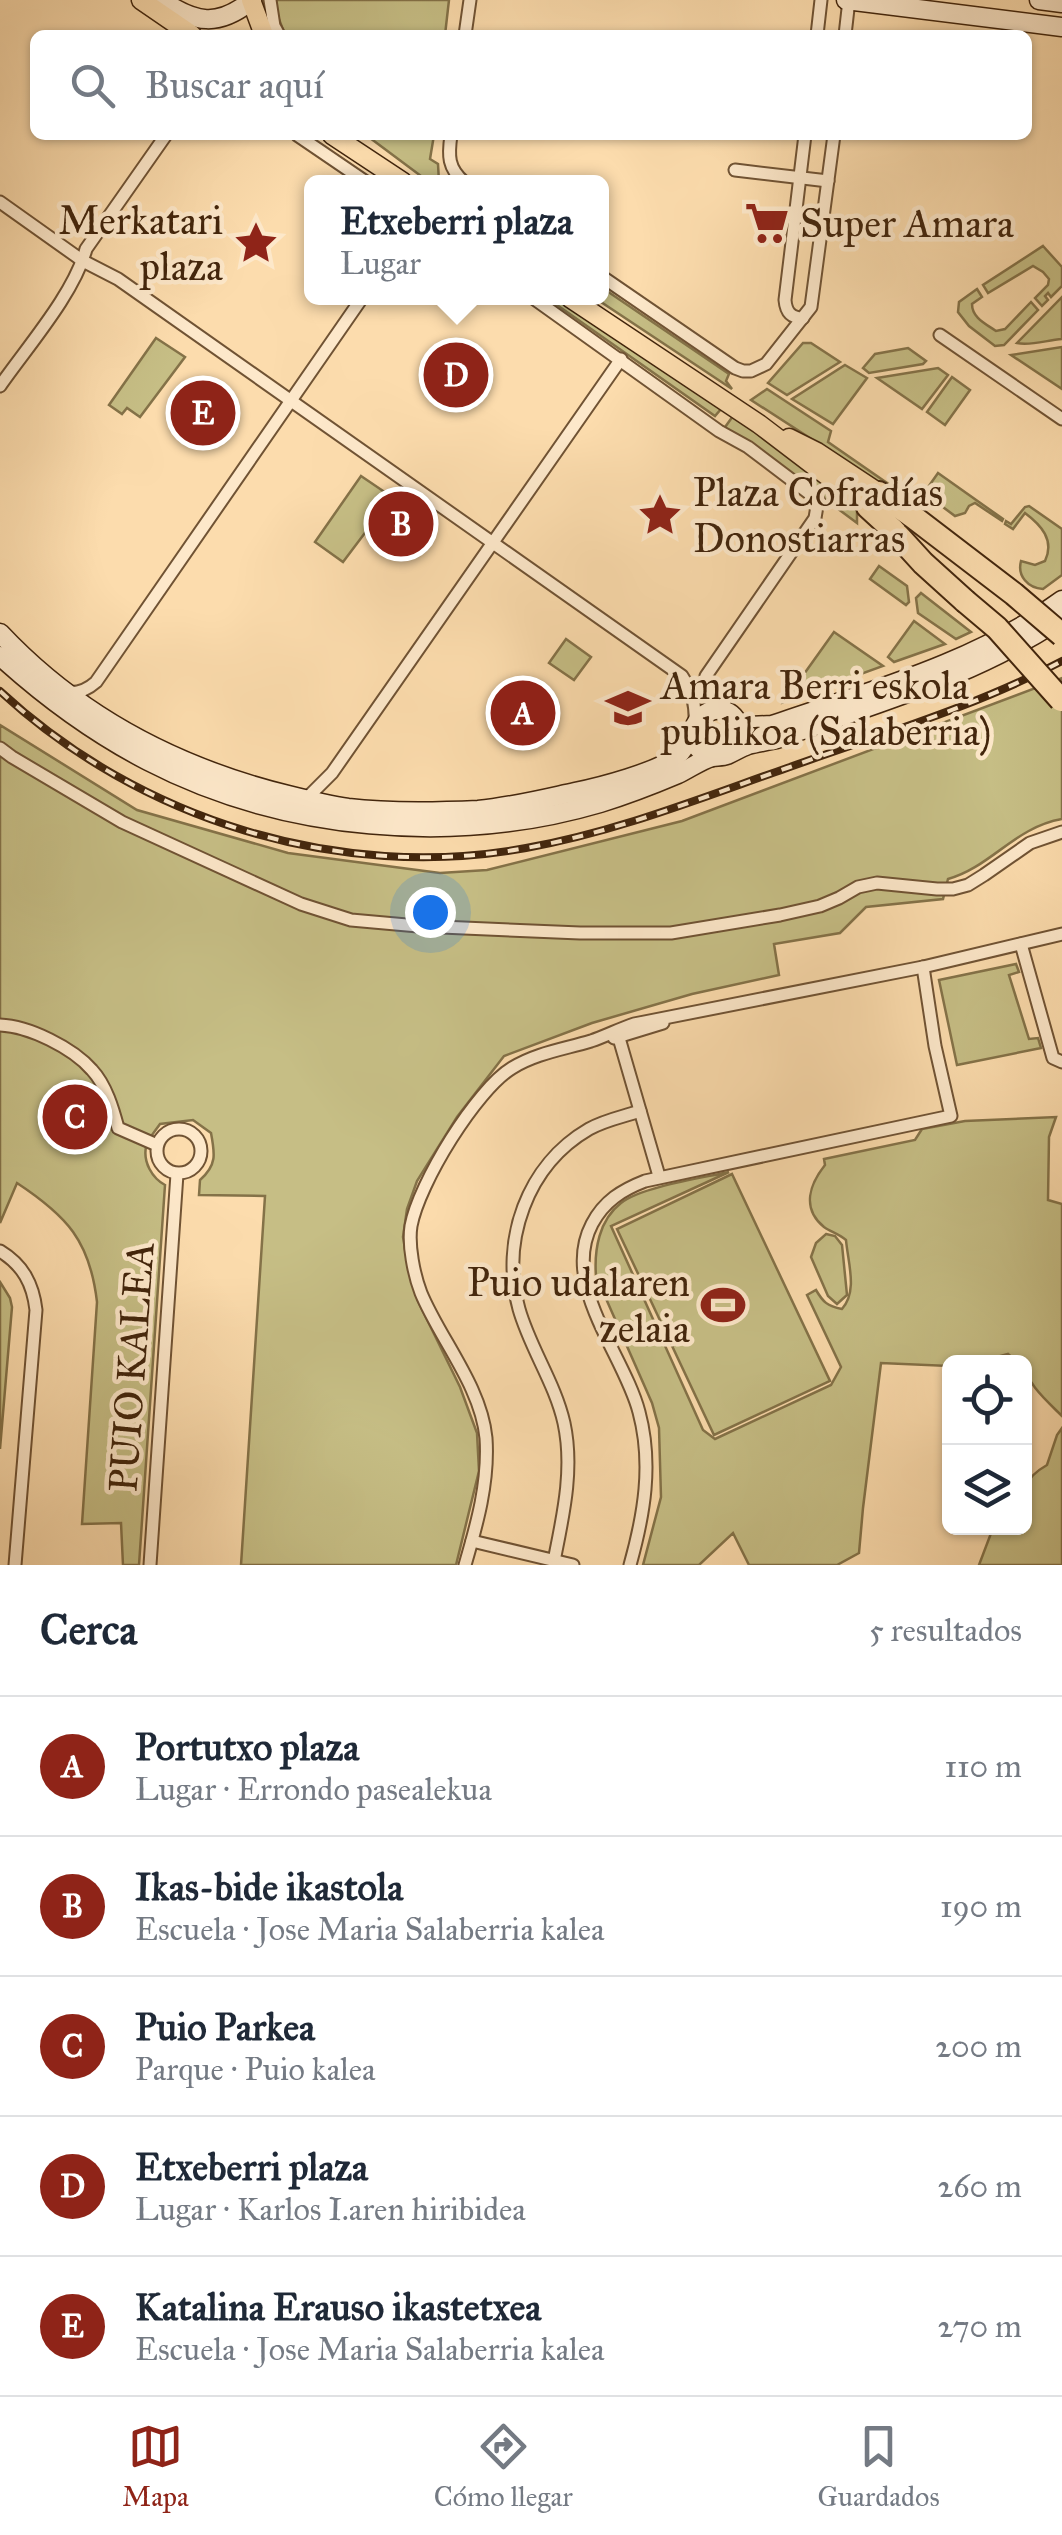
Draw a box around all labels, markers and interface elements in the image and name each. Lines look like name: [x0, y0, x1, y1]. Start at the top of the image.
search box: [30, 30, 1032, 140]
icon: search: [65, 58, 120, 113]
text: Buscar aquí: [145, 62, 324, 108]
popup: [304, 175, 609, 305]
place label: Merkatari plaza: [58, 196, 223, 291]
text: Etxeberri plaza: [340, 198, 573, 244]
supermarket icon: Super Amara: [743, 199, 791, 247]
place label: Super Amara: [800, 199, 1014, 248]
place icon: Merkatari plaza: [232, 219, 280, 267]
text: Lugar: [340, 244, 421, 283]
pin: D: [424, 338, 488, 412]
pin: E: [170, 376, 236, 450]
place label: Plaza Cofradías Donostiarras: [693, 468, 943, 563]
pin: B: [368, 486, 434, 562]
place icon: Plaza Cofradías Donostiarras: [636, 491, 684, 539]
place label: Amara Berri eskola publikoa (Salaberria): [659, 661, 991, 756]
pin: A: [490, 676, 556, 750]
school or university icon: Amara Berri eskola publikoa (Salaberria): [604, 684, 652, 732]
your location: [405, 887, 456, 938]
pin: C: [42, 1080, 108, 1154]
street label: PUIO KALEA: [98, 1240, 165, 1494]
place label: Puio udalaren zelaia: [467, 1258, 690, 1353]
sports icon: Puio udalaren zelaia: [699, 1281, 747, 1329]
map controls: [942, 1355, 1032, 1535]
button: locate: [942, 1355, 1032, 1445]
button: layers: [942, 1445, 1032, 1535]
text: Cerca: [40, 1604, 137, 1656]
text: 5 resultados: [869, 1611, 1022, 1650]
text: Portutxo plaza: [135, 1724, 359, 1770]
text: A: [62, 1747, 83, 1786]
text: 110 m: [944, 1747, 1022, 1786]
text: Lugar · Errondo pasealekua: [135, 1770, 492, 1809]
text: Ikas-bide ikastola: [135, 1864, 403, 1910]
text: B: [62, 1887, 83, 1926]
text: 190 m: [940, 1887, 1022, 1926]
text: Escuela · Jose Maria Salaberria kalea: [135, 1910, 605, 1949]
text: Puio Parkea: [135, 2004, 315, 2050]
text: C: [62, 2027, 83, 2066]
text: 200 m: [935, 2027, 1022, 2066]
text: Parque · Puio kalea: [135, 2050, 376, 2089]
text: Etxeberri plaza: [135, 2144, 368, 2190]
text: D: [60, 2167, 85, 2206]
text: 260 m: [937, 2167, 1022, 2206]
text: Lugar · Karlos I.aren hiribidea: [135, 2190, 526, 2229]
text: Katalina Erauso ikastetxea: [135, 2284, 541, 2330]
text: E: [61, 2307, 84, 2346]
text: 270 m: [938, 2307, 1022, 2346]
text: Escuela · Jose Maria Salaberria kalea: [135, 2330, 605, 2369]
tab: Mapa: [122, 2419, 189, 2514]
tab: Cómo llegar: [434, 2419, 573, 2514]
tab: Guardados: [818, 2419, 940, 2514]

